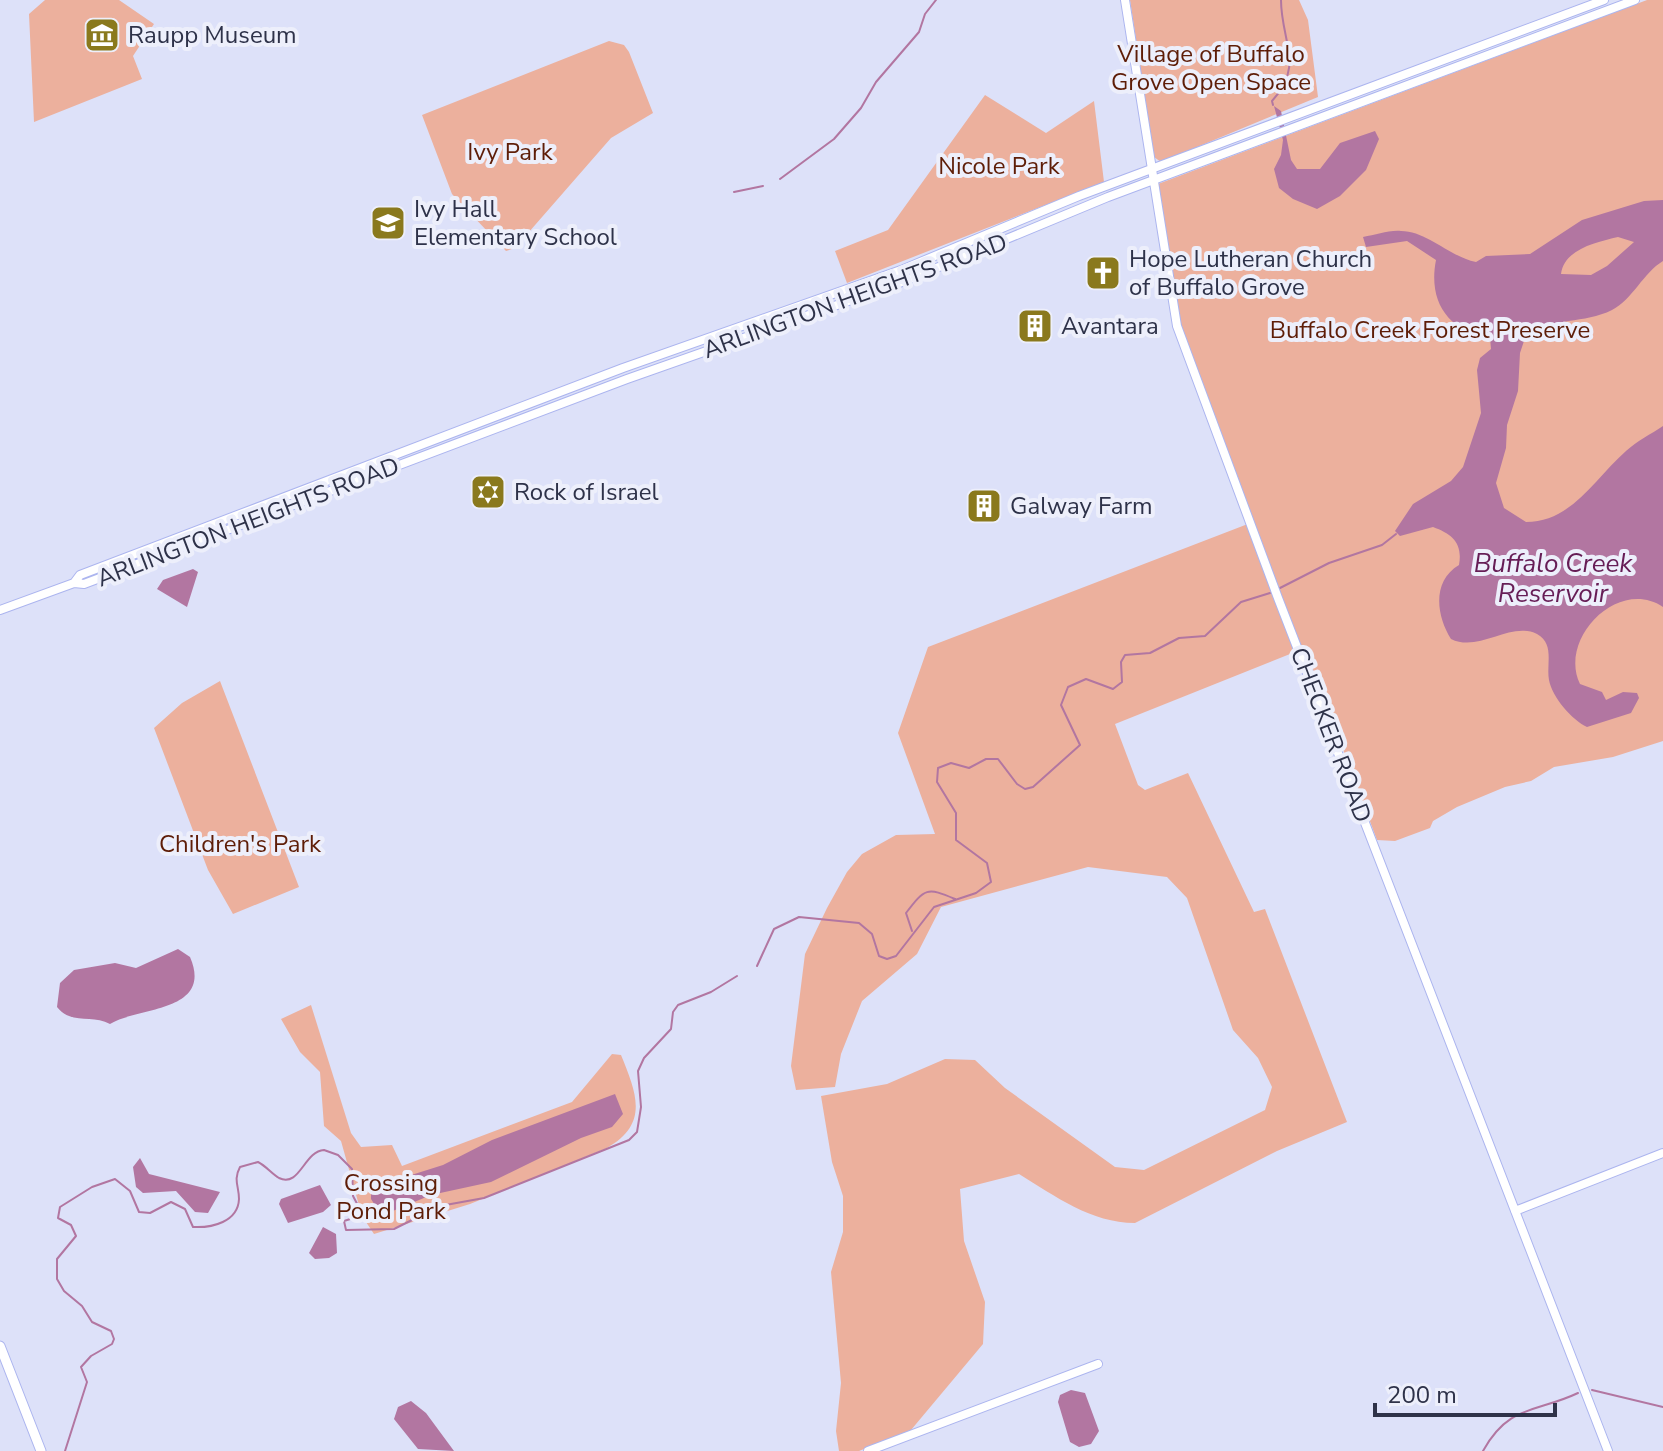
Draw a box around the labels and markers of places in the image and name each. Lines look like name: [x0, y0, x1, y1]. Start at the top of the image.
museum icon: Raupp Museum: [83, 16, 121, 54]
place label: Raupp Museum: [128, 19, 297, 51]
place label: Ivy Hall Elementary School: [414, 193, 617, 253]
school or university icon: Ivy Hall Elementary School: [369, 204, 407, 242]
place label: Hope Lutheran Church of Buffalo Grove: [1129, 243, 1372, 303]
church icon: Hope Lutheran Church of Buffalo Grove: [1084, 254, 1122, 292]
building icon: Avantara: [1016, 307, 1054, 345]
place label: Avantara: [1061, 310, 1159, 342]
synagogue icon: Rock of Israel: [469, 473, 507, 511]
place label: Rock of Israel: [514, 476, 659, 508]
building icon: Galway Farm: [965, 487, 1003, 525]
place label: Galway Farm: [1010, 490, 1153, 522]

